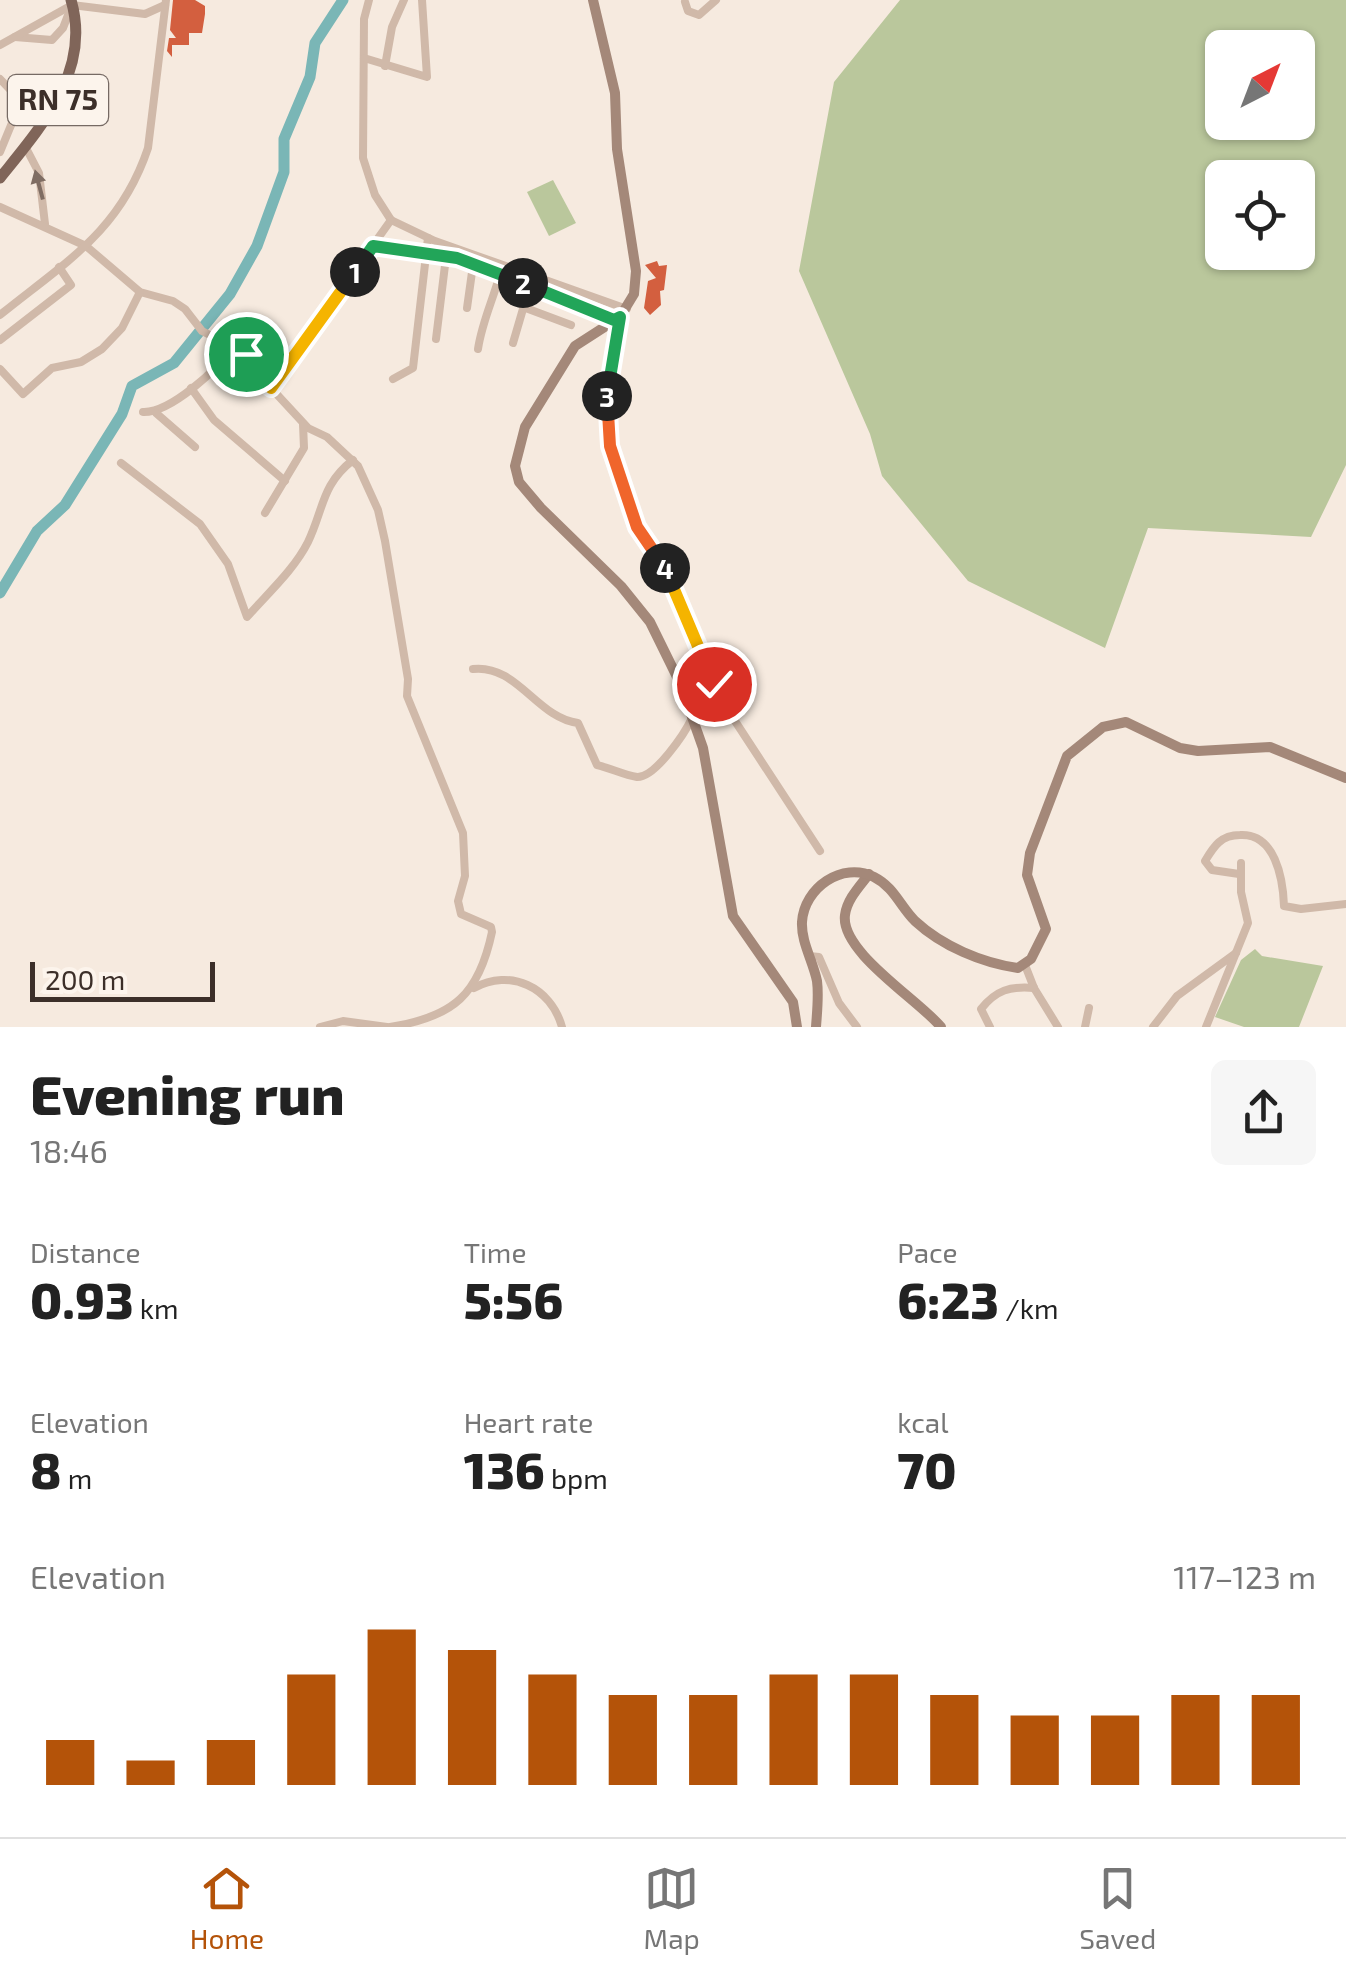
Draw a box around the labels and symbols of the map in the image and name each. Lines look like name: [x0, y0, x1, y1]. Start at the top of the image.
north arrow: [1205, 30, 1315, 140]
road number: RN 75: [8, 75, 108, 125]
one-way arrow: [31, 169, 47, 200]
pin: 1: [330, 247, 380, 297]
pin: 2: [498, 258, 548, 308]
pin: [204, 312, 289, 397]
pin: 3: [582, 371, 632, 421]
pin: 4: [640, 543, 690, 593]
pin: [672, 642, 757, 727]
scale bar: [30, 957, 215, 1001]

